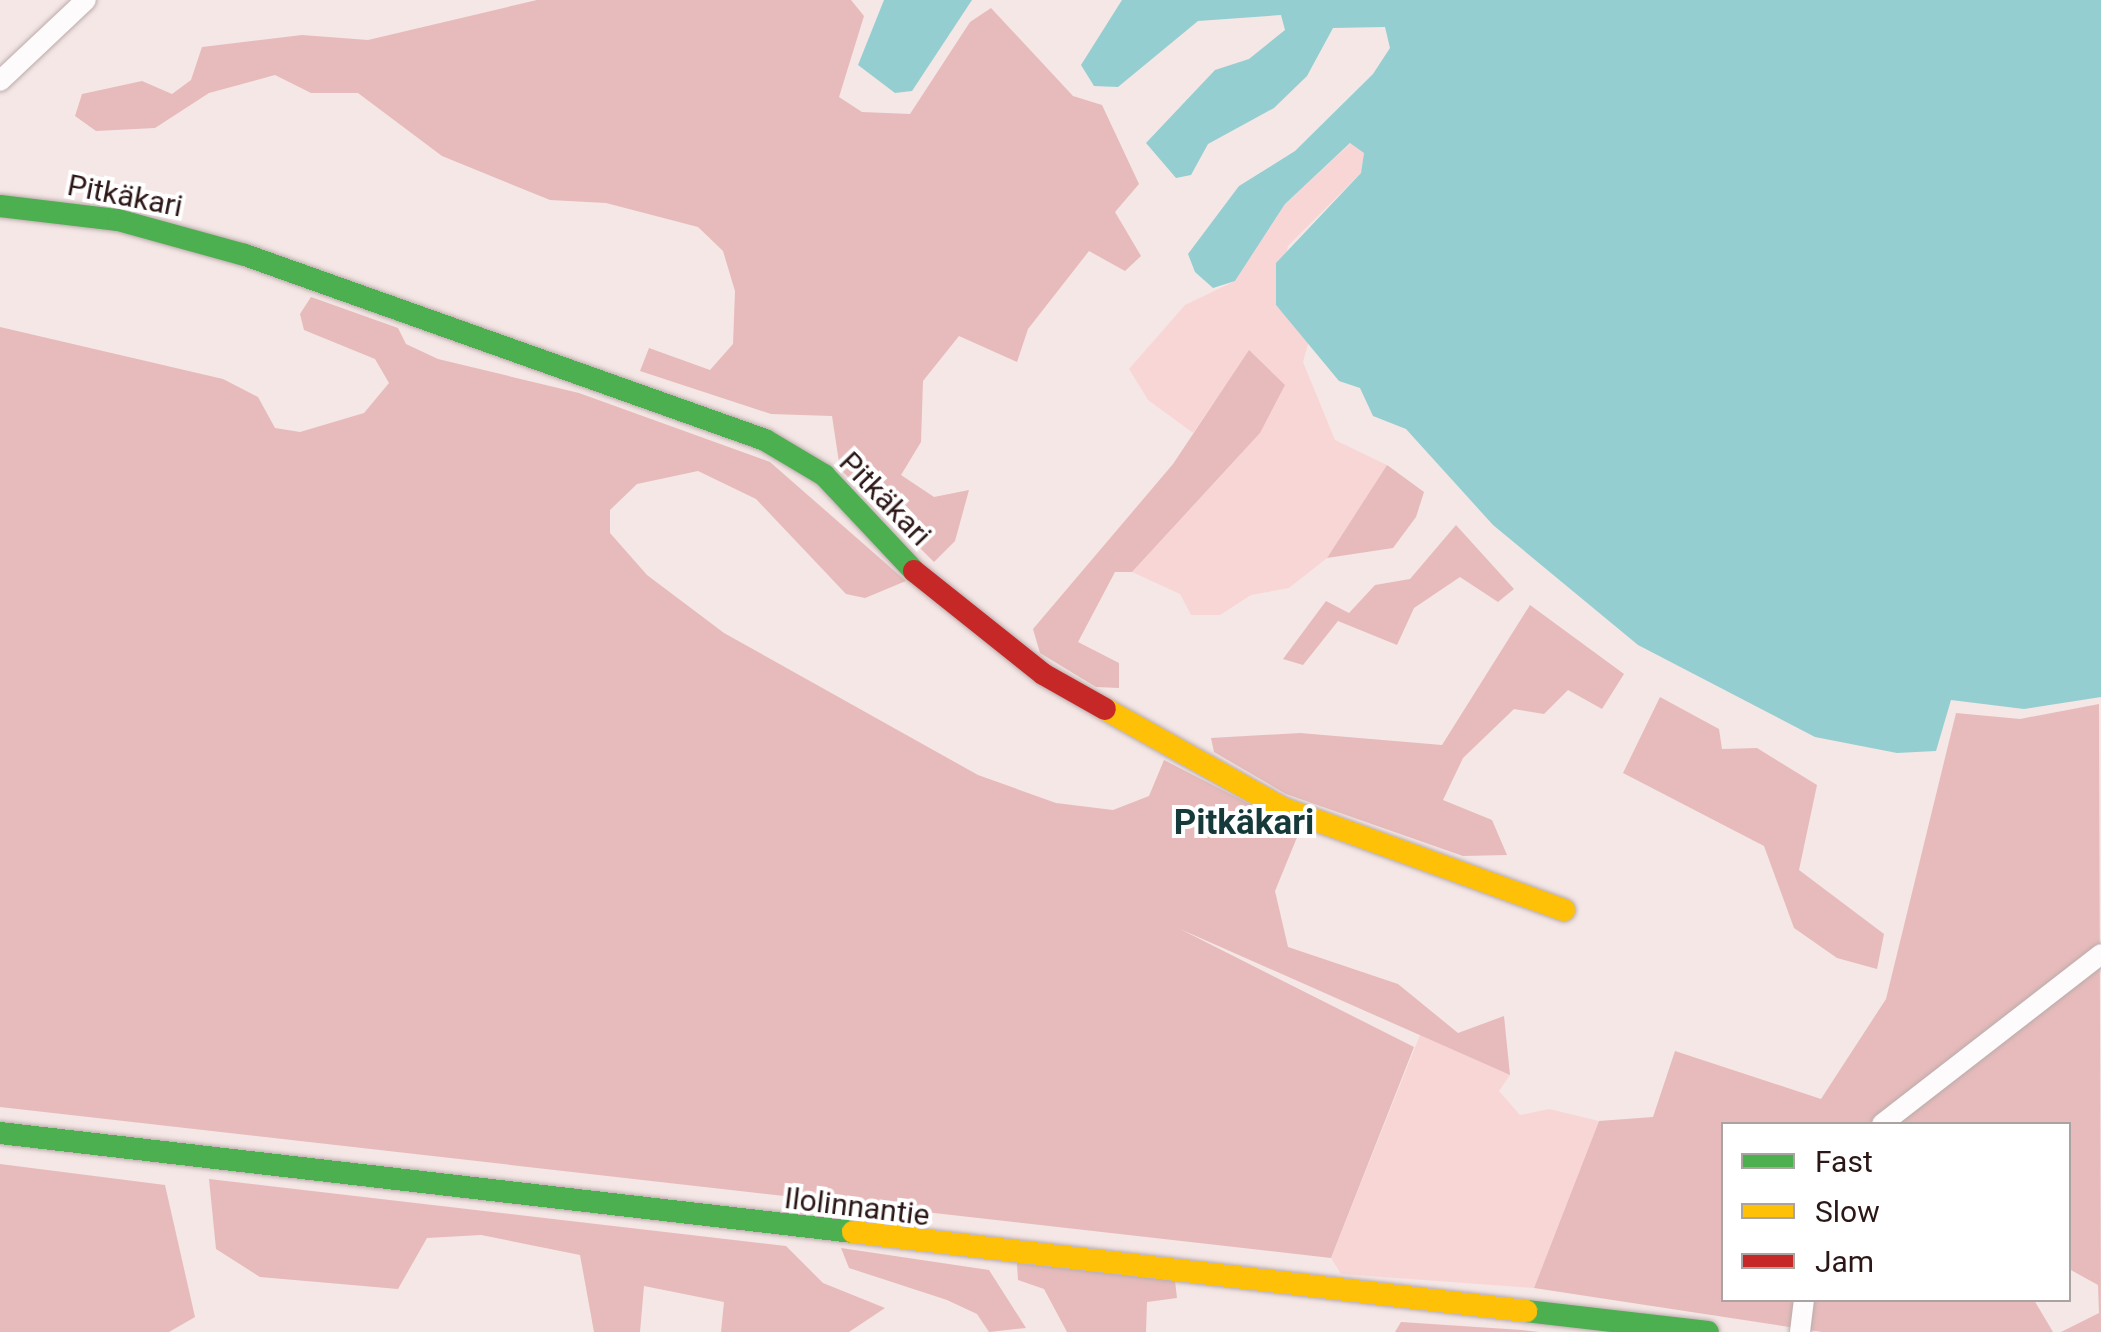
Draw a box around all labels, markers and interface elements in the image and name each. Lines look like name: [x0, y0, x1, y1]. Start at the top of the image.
street label: Pitkäkari: [64, 167, 186, 225]
street label: Pitkäkari: [832, 445, 938, 553]
district label: Pitkäkari: [1174, 802, 1314, 844]
legend: [1721, 1122, 2071, 1302]
text: Fast: [1815, 1144, 1873, 1179]
street label: Ilolinnantie: [782, 1180, 932, 1234]
text: Slow: [1815, 1194, 1880, 1229]
text: Jam: [1815, 1244, 1874, 1279]

